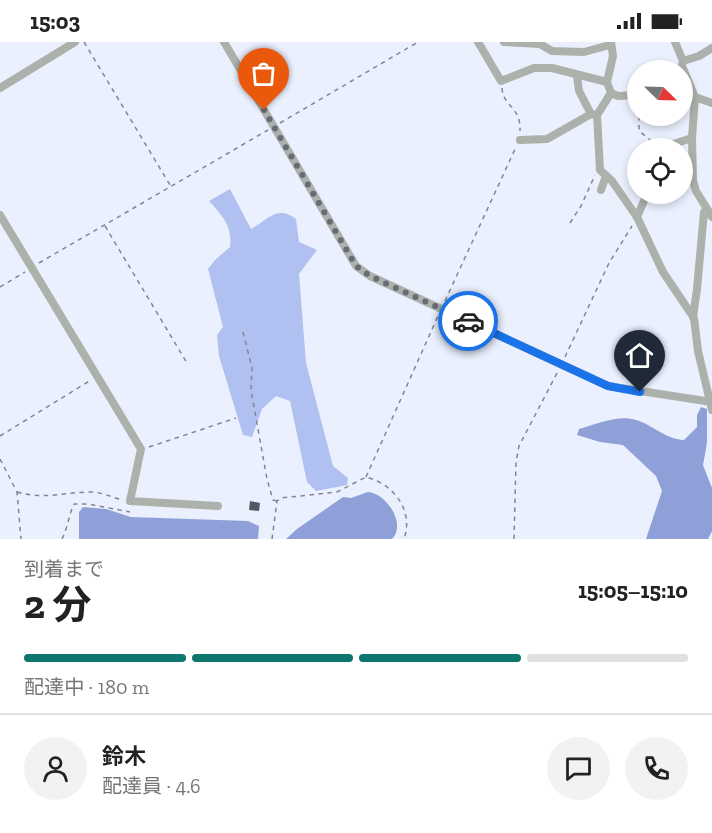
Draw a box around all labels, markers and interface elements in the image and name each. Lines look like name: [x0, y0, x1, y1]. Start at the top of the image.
text: 15:03: [30, 8, 80, 35]
pin: [238, 48, 289, 110]
icon: bag: [247, 57, 280, 90]
north arrow: [627, 60, 693, 126]
map controls: [627, 60, 693, 204]
button: locate: [627, 138, 693, 204]
courier: [438, 291, 498, 351]
icon: car: [452, 305, 485, 338]
pin: [614, 330, 665, 392]
icon: home: [623, 339, 656, 372]
text: 到着まで: [24, 557, 104, 581]
text: 15:05–15:10: [578, 577, 688, 604]
text: 2 分: [24, 581, 91, 628]
text: 配達中 · 180 m: [24, 675, 149, 699]
button: person: [24, 737, 87, 800]
button: chat: [547, 737, 610, 800]
button: phone: [625, 737, 688, 800]
text: 鈴木: [102, 743, 146, 770]
text: 配達員 · 4.6: [102, 774, 201, 798]

